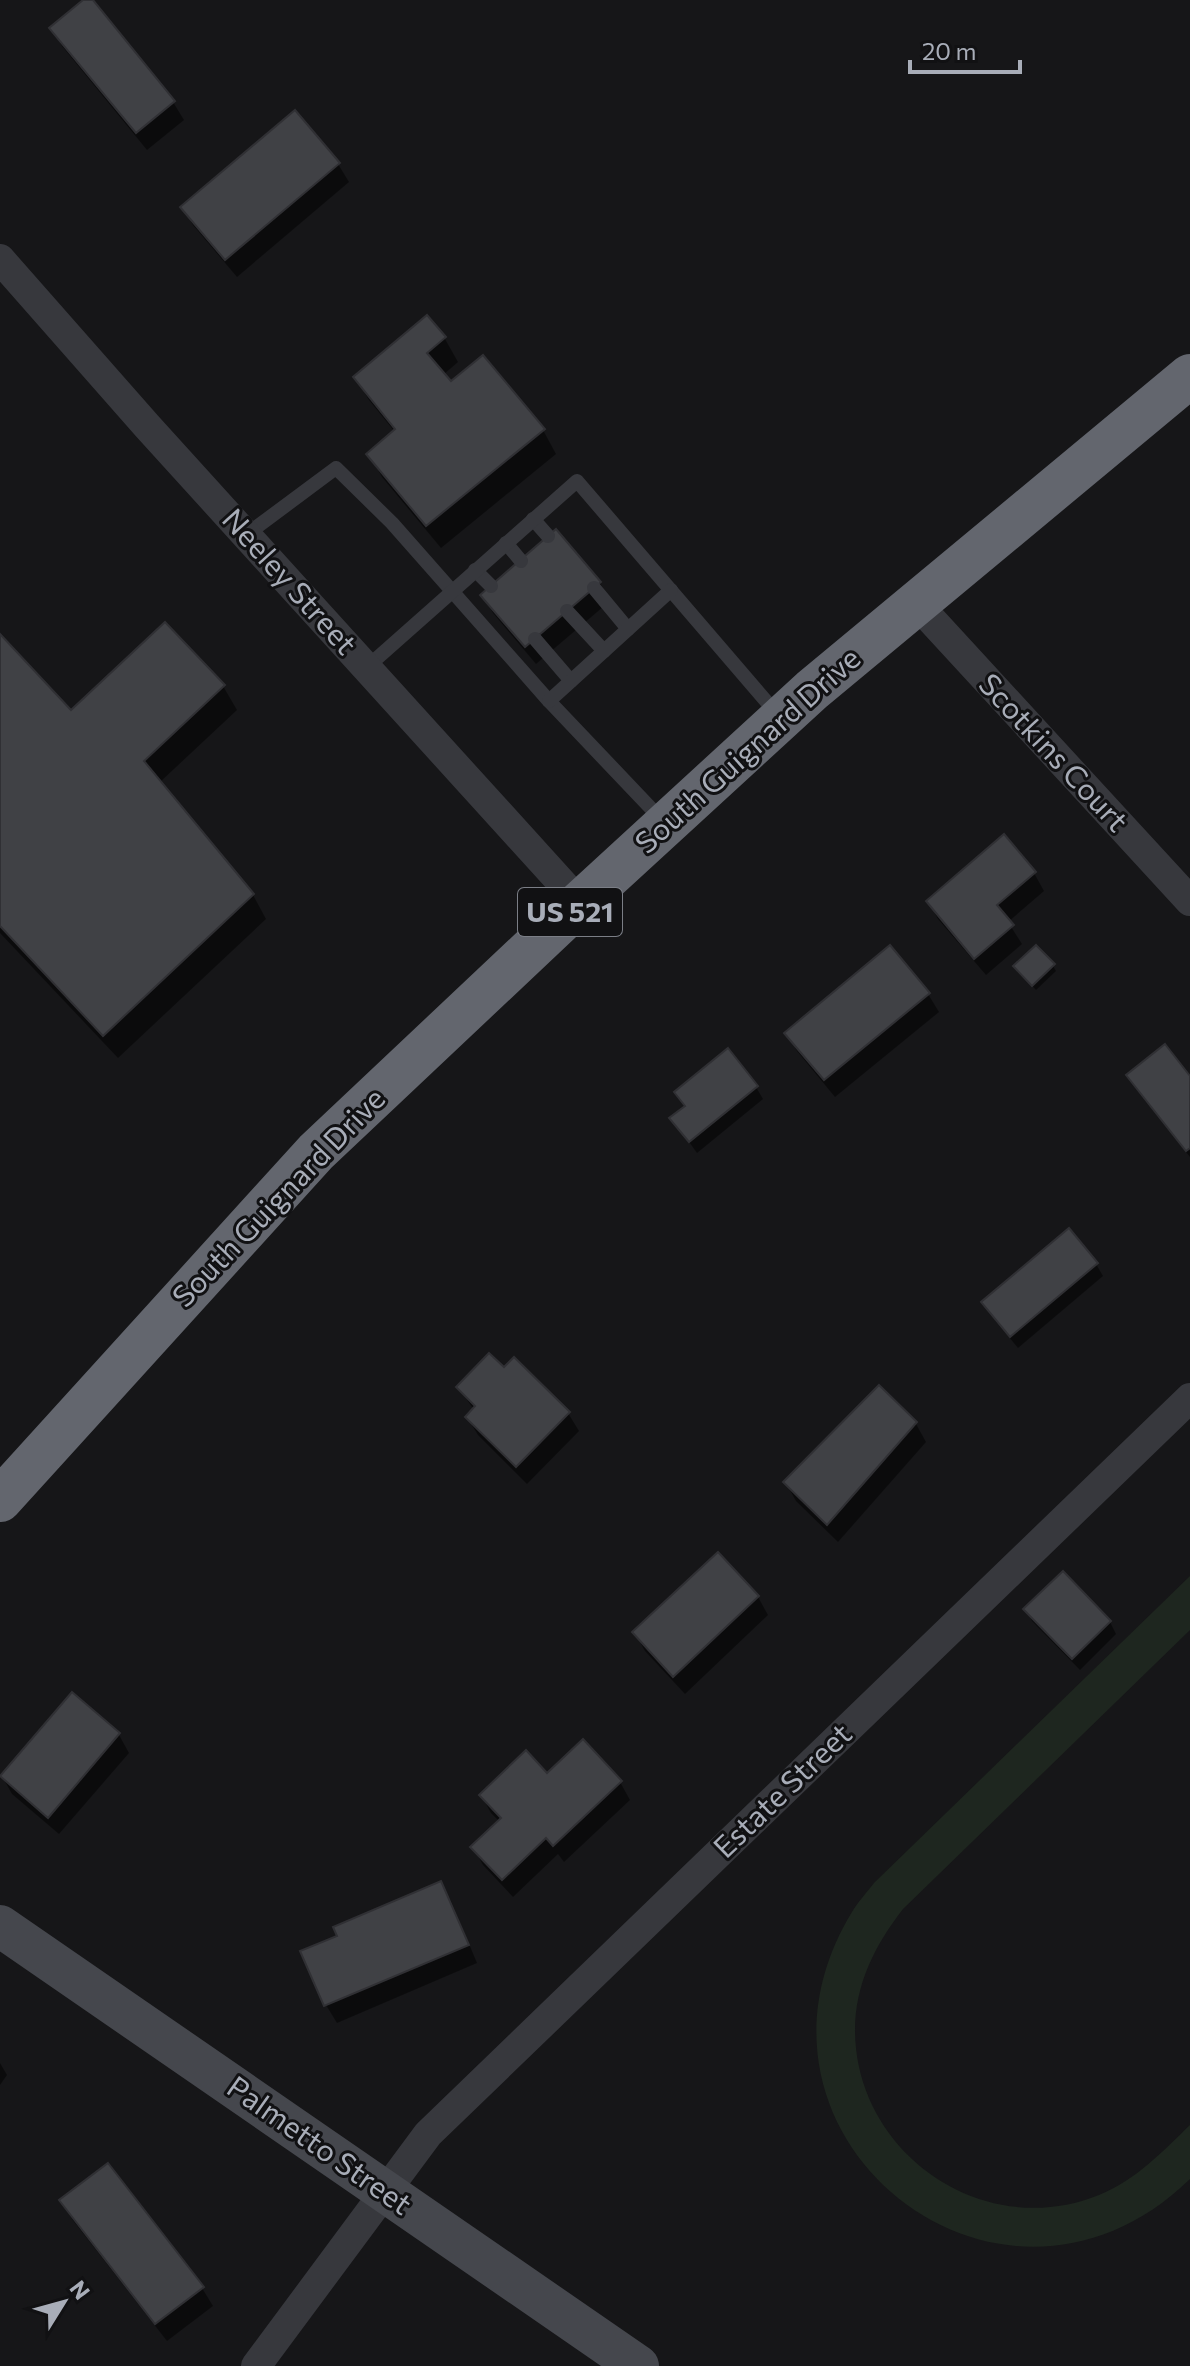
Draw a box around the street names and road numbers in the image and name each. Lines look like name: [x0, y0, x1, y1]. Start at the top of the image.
street label: Neeley Street: [216, 500, 366, 661]
street label: South Guignard Drive: [626, 638, 867, 860]
street label: Scotkins Court: [972, 665, 1137, 838]
road number: US 521: [518, 888, 622, 936]
street label: South Guignard Drive: [163, 1079, 391, 1313]
street label: Estate Street: [704, 1714, 858, 1864]
street label: Palmetto Street: [221, 2067, 420, 2221]

